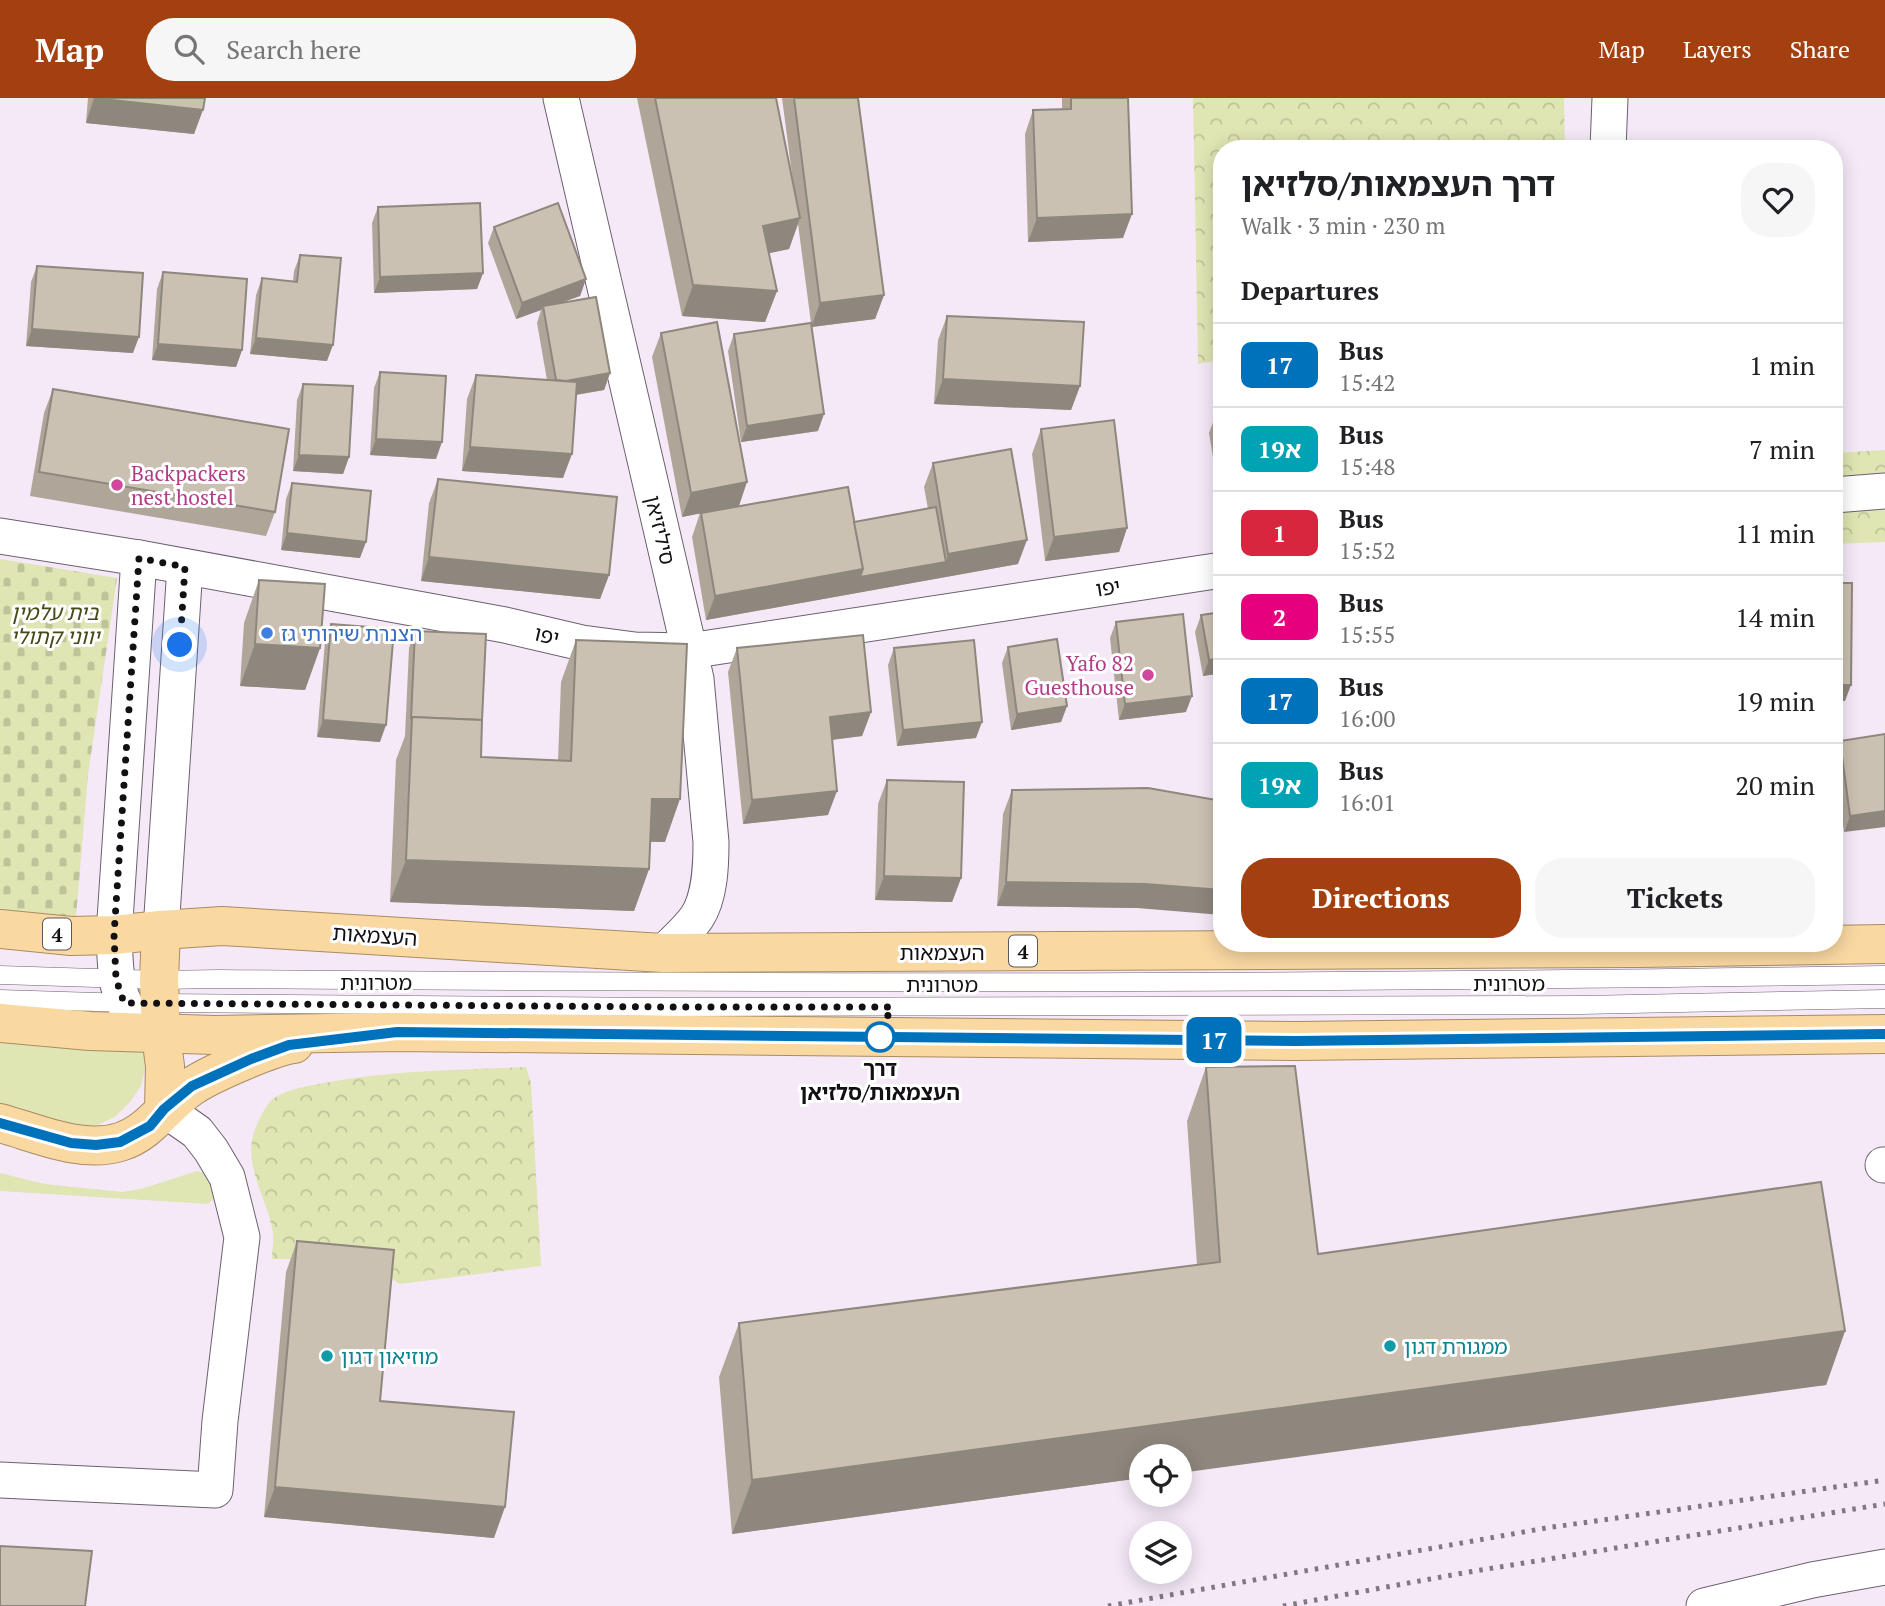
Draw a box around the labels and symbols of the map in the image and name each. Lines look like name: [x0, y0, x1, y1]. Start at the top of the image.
place label: Backpackers nest hostel: [131, 459, 246, 511]
marker: Backpackers nest hostel: [109, 477, 125, 493]
street label: סיליזיאן: [639, 493, 683, 567]
street label: יפו: [1094, 571, 1122, 603]
park label: בית עלמין יווני קתולי: [11, 598, 101, 650]
place label: הצנרת שירותי גז: [281, 619, 422, 647]
street label: יפו: [532, 619, 562, 651]
marker: הצנרת שירותי גז: [259, 625, 275, 641]
your location: [162, 627, 197, 662]
place label: Yafo 82 Guesthouse: [1024, 649, 1134, 701]
marker: Yafo 82 Guesthouse: [1140, 667, 1156, 683]
road number: 4: [43, 918, 71, 950]
street label: העצמאות: [332, 918, 418, 952]
road number: 4: [1009, 936, 1037, 966]
street label: העצמאות: [899, 938, 985, 966]
street label: מטרונית: [340, 968, 412, 996]
street label: מטרונית: [1473, 969, 1545, 997]
street label: מטרונית: [906, 970, 978, 998]
line badge: 17: [1182, 1017, 1246, 1063]
marker: דרך העצמאות/סלזיאן: [865, 1022, 895, 1052]
place label: דרך העצמאות/סלזיאן: [800, 1054, 960, 1106]
place label: ממגורת דגון: [1404, 1332, 1508, 1360]
marker: ממגורת דגון: [1382, 1338, 1398, 1354]
place label: מוזיאון דגון: [341, 1342, 439, 1370]
marker: מוזיאון דגון: [319, 1348, 335, 1364]

